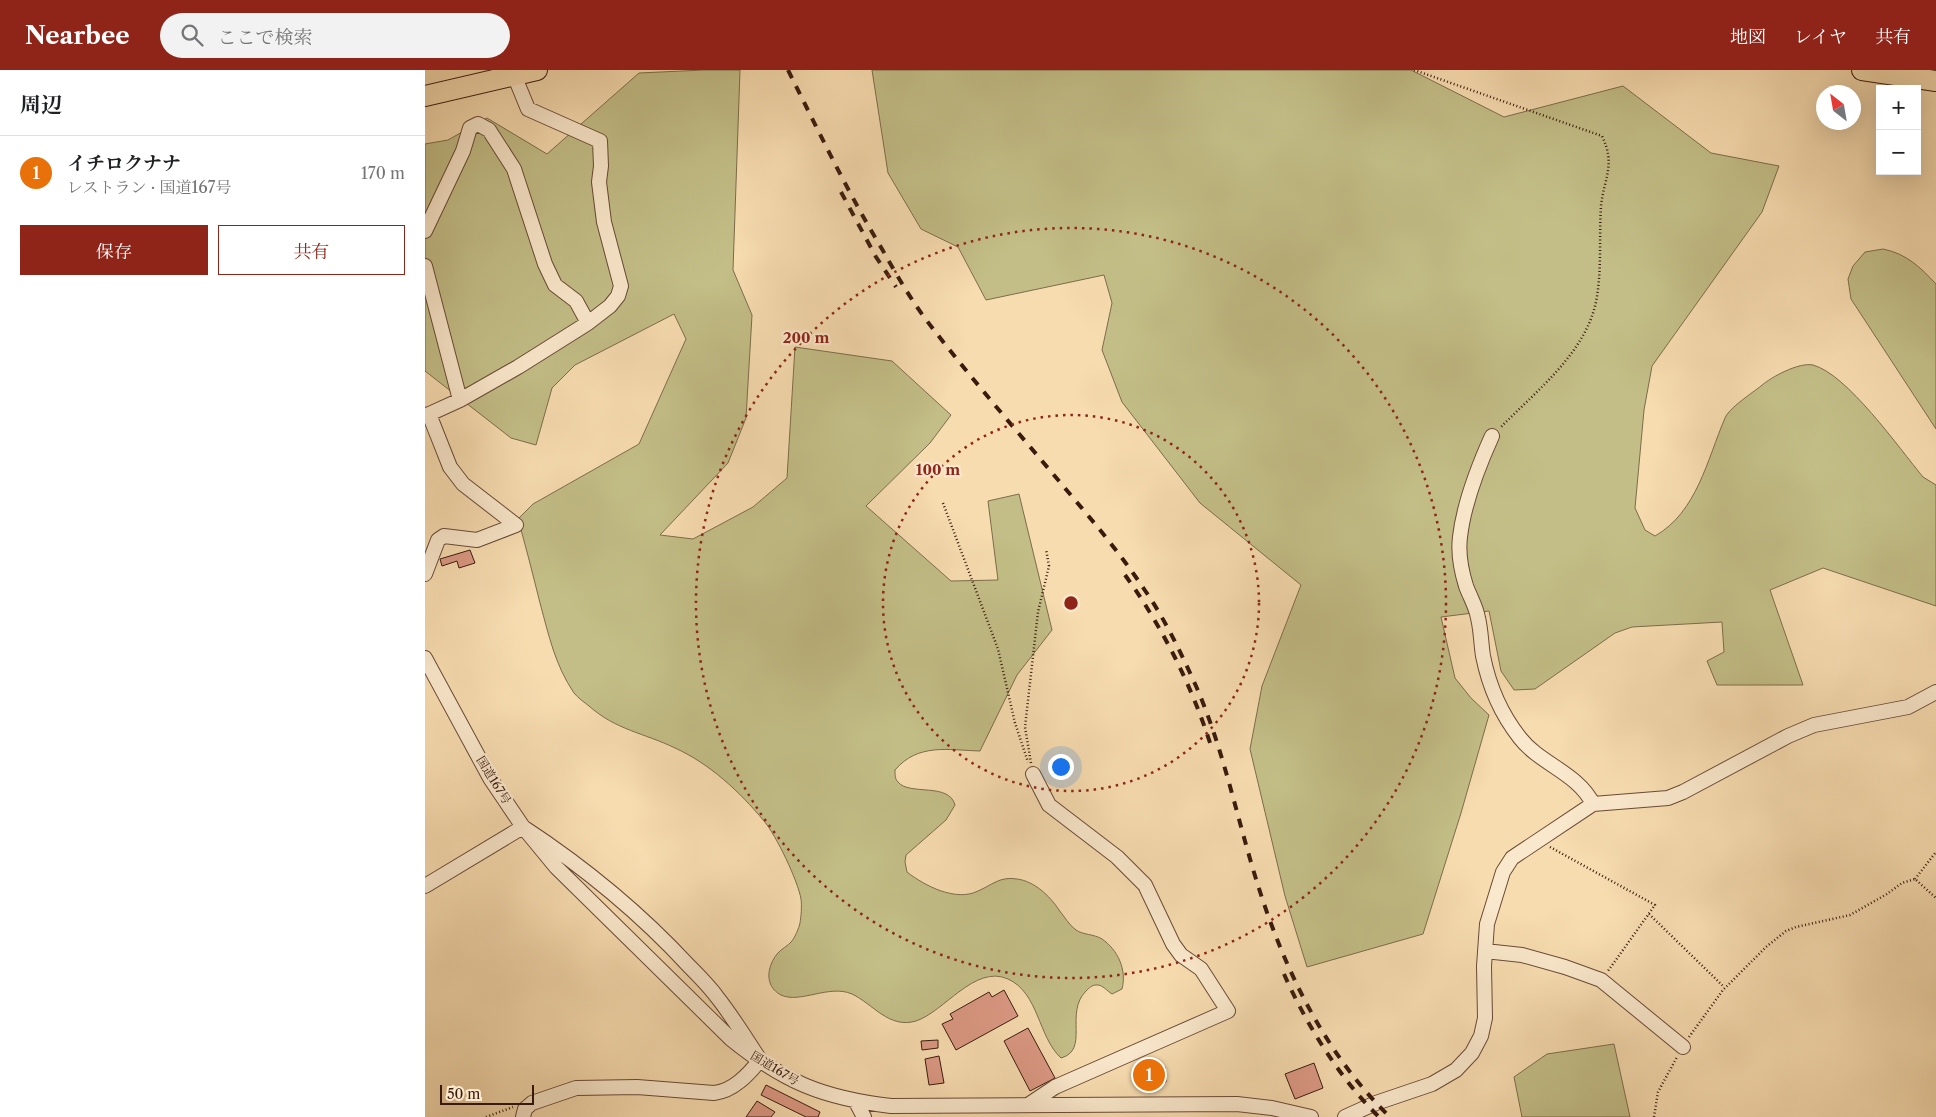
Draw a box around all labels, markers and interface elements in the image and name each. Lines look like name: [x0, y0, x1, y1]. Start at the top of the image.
search box: [160, 13, 510, 58]
text: Nearbee: [25, 21, 130, 50]
icon: search: [178, 21, 206, 49]
text: ここで検索: [218, 26, 313, 49]
text: 地図: [1730, 26, 1766, 48]
text: レイヤ: [1794, 26, 1847, 48]
text: 共有: [1875, 26, 1911, 48]
north arrow: [1816, 85, 1861, 130]
map controls: [1876, 85, 1921, 175]
button: +: [1876, 85, 1921, 130]
text: 周辺: [20, 92, 62, 117]
button: −: [1876, 130, 1921, 175]
text: イチロクナナ: [67, 152, 181, 175]
text: 1: [32, 163, 40, 183]
text: 170 m: [361, 163, 405, 183]
text: レストラン · 国道167号: [67, 177, 231, 197]
button: 保存: [20, 225, 208, 275]
button: 共有: [218, 225, 405, 275]
text: 200 m: [783, 328, 829, 347]
text: 100 m: [916, 460, 960, 479]
centre of rings: [1062, 594, 1080, 612]
street label: 国道167号: [473, 753, 515, 807]
your location: [1048, 754, 1074, 780]
street label: 国道167号: [748, 1048, 802, 1088]
pin: 1: [1133, 1056, 1165, 1094]
scale bar: [440, 1082, 534, 1105]
text: 50 m: [447, 1085, 480, 1103]

